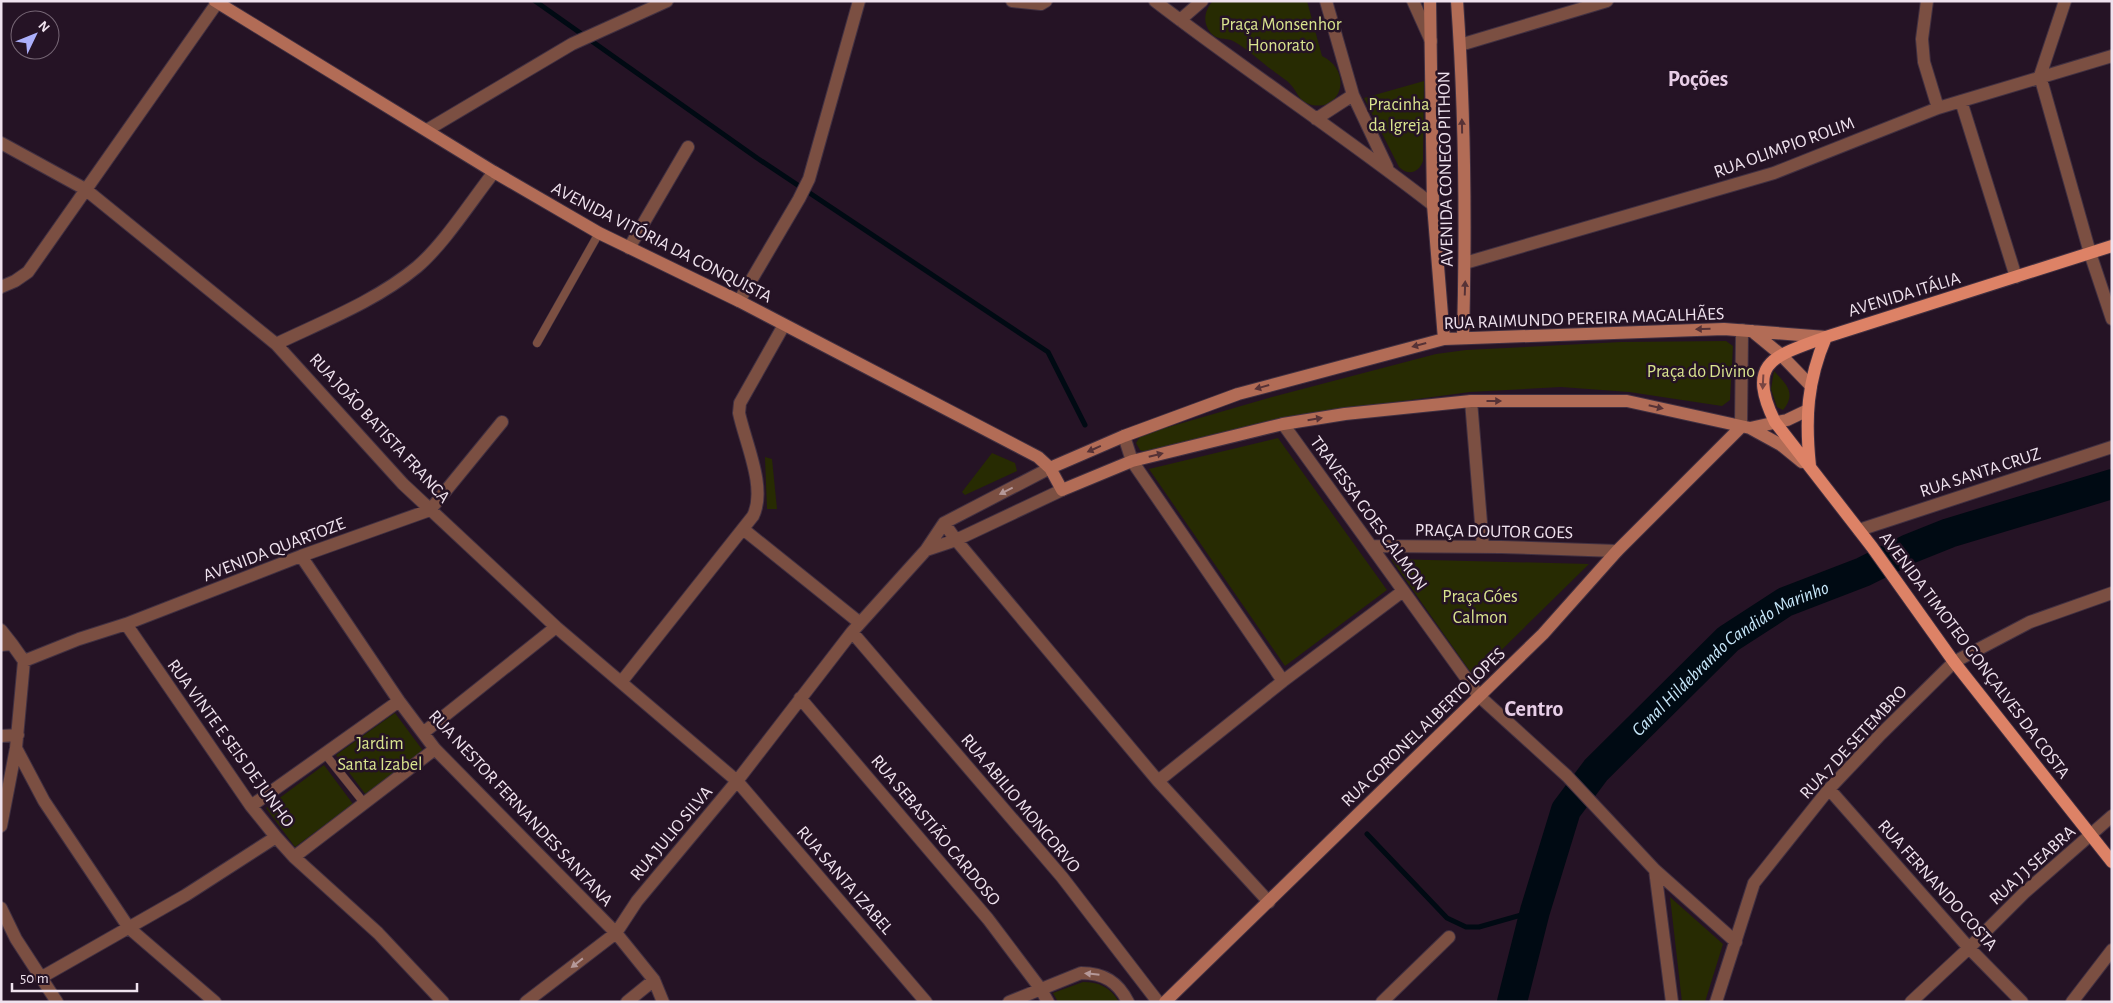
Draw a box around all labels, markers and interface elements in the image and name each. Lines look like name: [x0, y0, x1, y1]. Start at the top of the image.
north arrow: [10, 10, 60, 60]
park label: Praça Monsenhor Honorato: [1221, 16, 1342, 55]
text: N: [35, 18, 52, 35]
district label: Poções: [1668, 68, 1728, 90]
street label: AVENIDA CONEGO PITHON: [1435, 71, 1457, 267]
park label: Pracinha da Igreja: [1368, 96, 1430, 135]
street label: RUA OLIMPIO ROLIM: [1712, 114, 1857, 182]
one-way arrow: [1458, 117, 1466, 133]
street label: AVENIDA VITÓRIA DA CONQUISTA: [548, 177, 777, 307]
street label: AVENIDA ITÁLIA: [1845, 266, 1963, 321]
one-way arrow: [1461, 280, 1469, 296]
street label: RUA RAIMUNDO PEREIRA MAGALHÃES: [1443, 302, 1725, 333]
one-way arrow: [1695, 325, 1711, 333]
one-way arrow: [1412, 341, 1427, 349]
street label: RUA JOÃO BATISTA FRANCA: [305, 348, 456, 507]
park label: Praça do Divino: [1647, 363, 1755, 381]
one-way arrow: [1759, 375, 1767, 391]
one-way arrow: [1255, 383, 1270, 391]
one-way arrow: [1486, 397, 1502, 405]
one-way arrow: [1648, 403, 1663, 411]
one-way arrow: [1307, 414, 1323, 422]
street label: TRAVESSA GOES CALMON: [1306, 433, 1430, 594]
street label: RUA SANTA CRUZ: [1918, 445, 2043, 501]
one-way arrow: [1087, 446, 1101, 454]
one-way arrow: [1149, 451, 1164, 459]
one-way arrow: [999, 487, 1014, 495]
street label: AVENIDA QUARTOZE: [201, 514, 348, 585]
street label: PRAÇA DOUTOR GOES: [1415, 522, 1573, 542]
street label: AVENIDA TIMOTEO GONÇALVES DA COSTA: [1876, 529, 2073, 783]
water label: Canal Hildebrando Candido Marinho: [1628, 578, 1832, 740]
park label: Praça Góes Calmon: [1442, 588, 1518, 627]
street label: RUA CORONEL ALBERTO LOPES: [1338, 645, 1509, 811]
street label: RUA VINTE E SEIS DE JUNHO: [163, 656, 297, 831]
street label: RUA 7 DE SETEMBRO: [1797, 683, 1911, 803]
district label: Centro: [1504, 698, 1564, 720]
street label: RUA NESTOR FERNANDES SANTANA: [425, 707, 616, 911]
street label: RUA ABILIO MONCORVO: [957, 731, 1083, 876]
park label: Jardim Santa Izabel: [337, 735, 423, 774]
street label: RUA SEBASTIÃO CARDOSO: [867, 750, 1006, 909]
street label: RUA JULIO SILVA: [627, 782, 717, 884]
street label: RUA FERNANDO COSTA: [1874, 817, 2001, 955]
street label: RUA J J SEABRA: [1986, 822, 2080, 909]
street label: RUA SANTA IZABEL: [793, 823, 896, 939]
one-way arrow: [571, 957, 584, 968]
scale bar: [12, 960, 138, 992]
one-way arrow: [1083, 970, 1099, 978]
text: 50 m: [20, 971, 49, 986]

